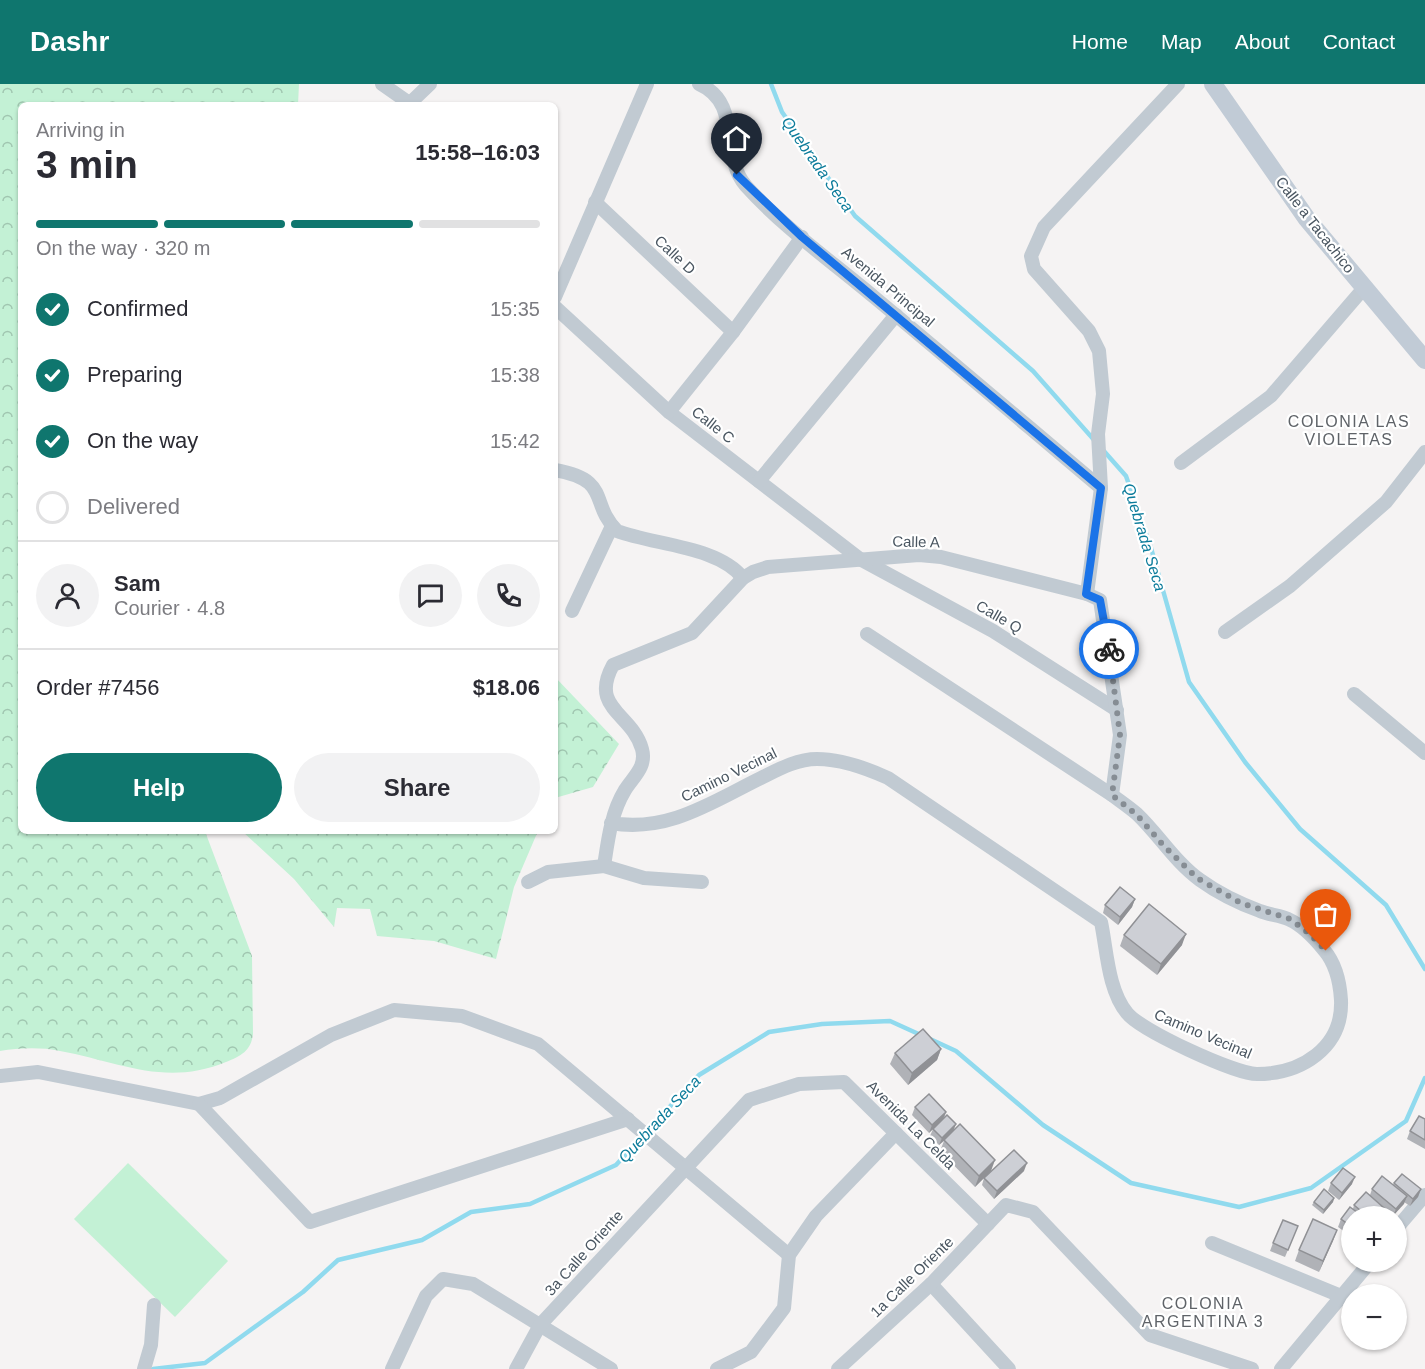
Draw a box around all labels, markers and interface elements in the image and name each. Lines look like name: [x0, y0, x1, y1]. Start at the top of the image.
text: Dashr: [30, 26, 109, 57]
text: Home: [1072, 30, 1128, 53]
text: Map: [1161, 30, 1202, 53]
text: About: [1235, 30, 1290, 53]
text: Contact: [1323, 30, 1395, 53]
pin: [711, 113, 762, 175]
water label: Quebrada Seca: [778, 114, 857, 215]
text: Arriving in: [36, 119, 125, 141]
icon: home: [720, 122, 753, 155]
text: 15:58–16:03: [415, 140, 540, 165]
text: 3 min: [36, 143, 138, 186]
street label: Calle a Tacachico: [1273, 173, 1358, 276]
street label: Calle D: [652, 232, 699, 278]
text: On the way · 320 m: [36, 237, 211, 259]
street label: Avenida Principal: [839, 243, 938, 330]
icon: check: [36, 293, 69, 326]
text: Confirmed: [87, 296, 188, 321]
text: 15:35: [490, 298, 540, 320]
icon: check: [36, 359, 69, 392]
text: Preparing: [87, 362, 182, 387]
text: 15:38: [490, 364, 540, 386]
street label: Calle C: [689, 403, 738, 447]
district label: COLONIA LAS VIOLETAS: [1288, 413, 1410, 448]
icon: check: [36, 425, 69, 458]
text: On the way: [87, 428, 198, 453]
text: 15:42: [490, 430, 540, 452]
water label: Quebrada Seca: [1120, 481, 1169, 593]
text: Delivered: [87, 494, 180, 519]
street label: Calle A: [892, 533, 940, 550]
button: person: [36, 564, 99, 627]
button: chat: [399, 564, 462, 627]
button: phone: [477, 564, 540, 627]
text: Sam: [114, 571, 160, 596]
text: Courier · 4.8: [114, 597, 225, 619]
street label: Calle Q: [973, 597, 1025, 636]
courier: [1079, 619, 1139, 679]
icon: bike: [1093, 633, 1126, 666]
text: Order #7456: [36, 675, 160, 700]
text: $18.06: [473, 675, 540, 700]
street label: Camino Vecinal: [678, 744, 779, 805]
button: Help: [36, 753, 282, 822]
button: Share: [294, 753, 540, 822]
pin: [1300, 889, 1351, 951]
icon: bag: [1309, 898, 1342, 931]
street label: Camino Vecinal: [1152, 1005, 1254, 1062]
water label: Quebrada Seca: [615, 1072, 704, 1166]
street label: Avenida La Celda: [864, 1077, 960, 1173]
map controls: [1341, 1206, 1407, 1350]
button: +: [1341, 1206, 1407, 1272]
street label: 3a Calle Oriente: [541, 1207, 626, 1299]
street label: 1a Calle Oriente: [867, 1233, 957, 1320]
button: −: [1341, 1284, 1407, 1350]
district label: COLONIA ARGENTINA 3: [1142, 1295, 1264, 1330]

